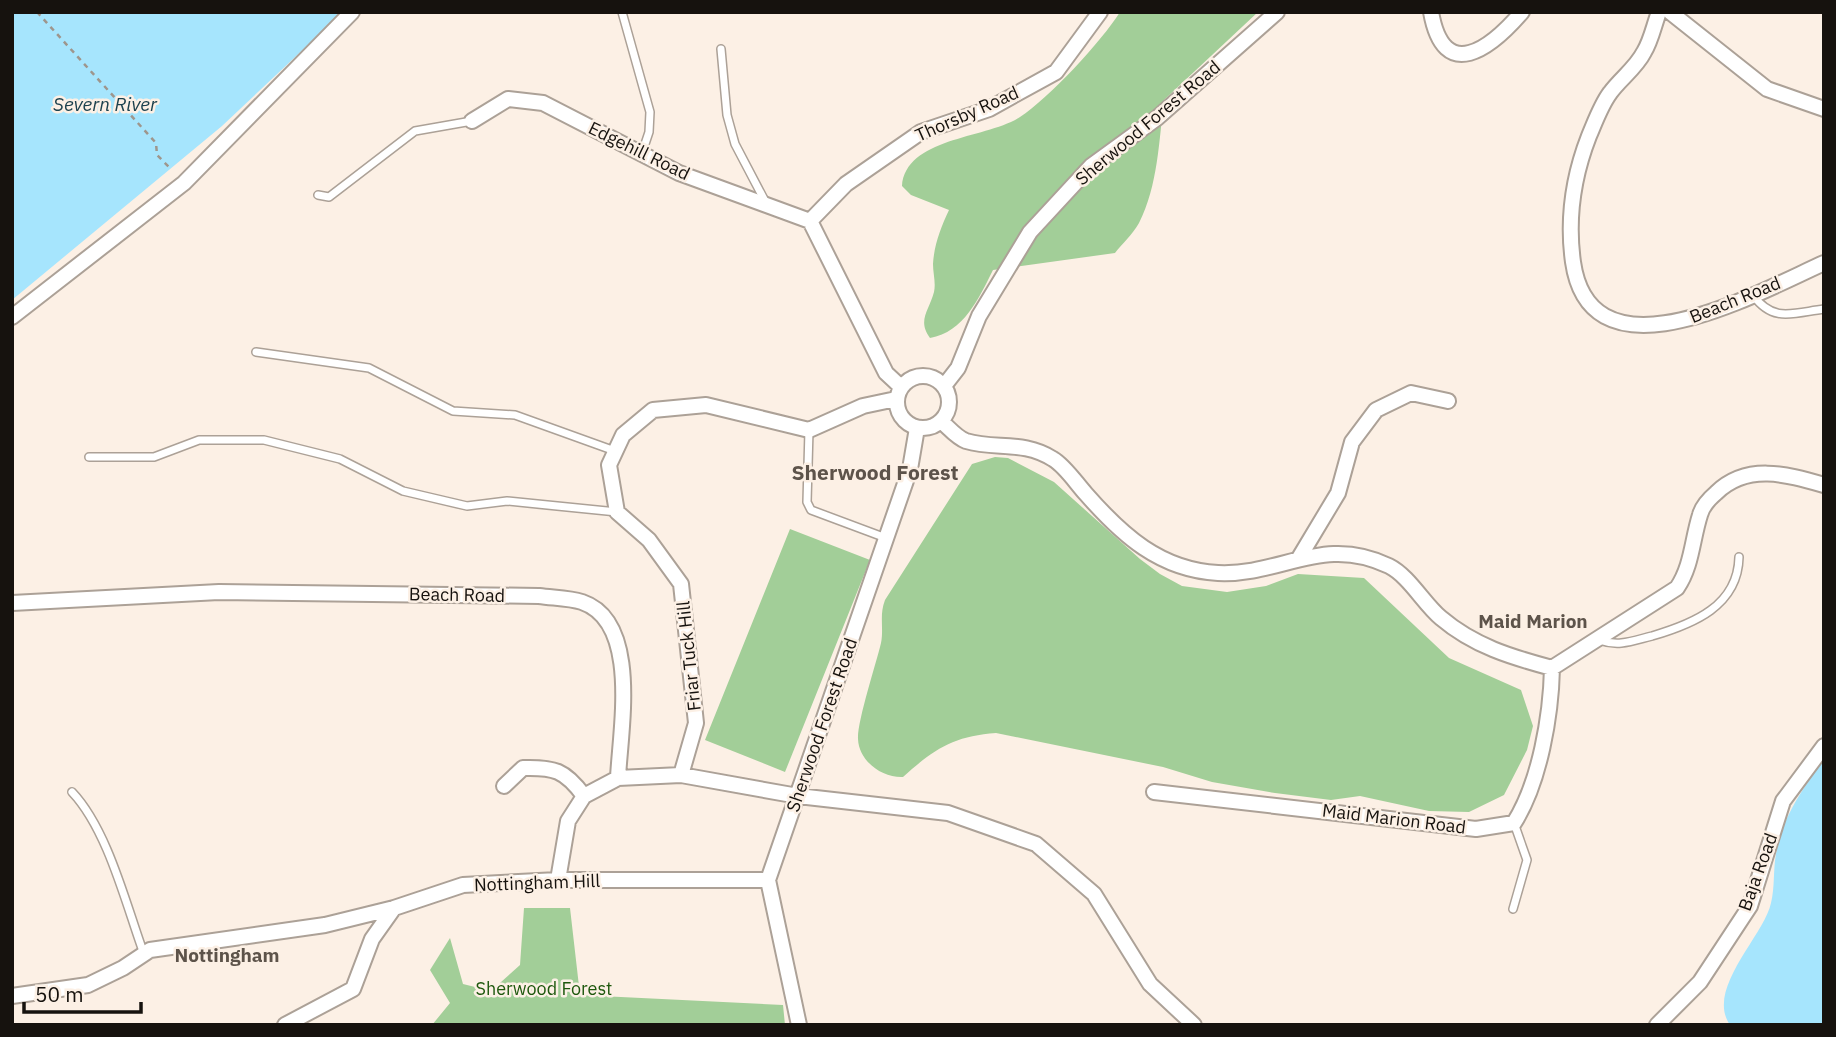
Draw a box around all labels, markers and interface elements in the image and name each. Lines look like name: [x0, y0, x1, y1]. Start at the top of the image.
street label: Sherwood Forest Road: [1070, 55, 1225, 190]
street label: Thorsby Road: [911, 80, 1022, 147]
water label: Severn River: [53, 92, 158, 116]
street label: Edgehill Road: [585, 116, 694, 185]
street label: Beach Road: [1686, 271, 1784, 328]
district label: Sherwood Forest: [792, 458, 958, 486]
street label: Beach Road: [409, 582, 505, 607]
street label: Friar Tuck Hill: [671, 600, 706, 712]
district label: Maid Marion: [1478, 609, 1588, 633]
street label: Sherwood Forest Road: [781, 635, 862, 815]
street label: Maid Marion Road: [1321, 798, 1467, 839]
street label: Baja Road: [1733, 830, 1782, 914]
street label: Nottingham Hill: [474, 869, 601, 896]
district label: Nottingham: [174, 943, 280, 967]
scale bar: [24, 970, 142, 1014]
park label: Sherwood Forest: [476, 977, 612, 1000]
text: 50 m: [35, 980, 84, 1008]

